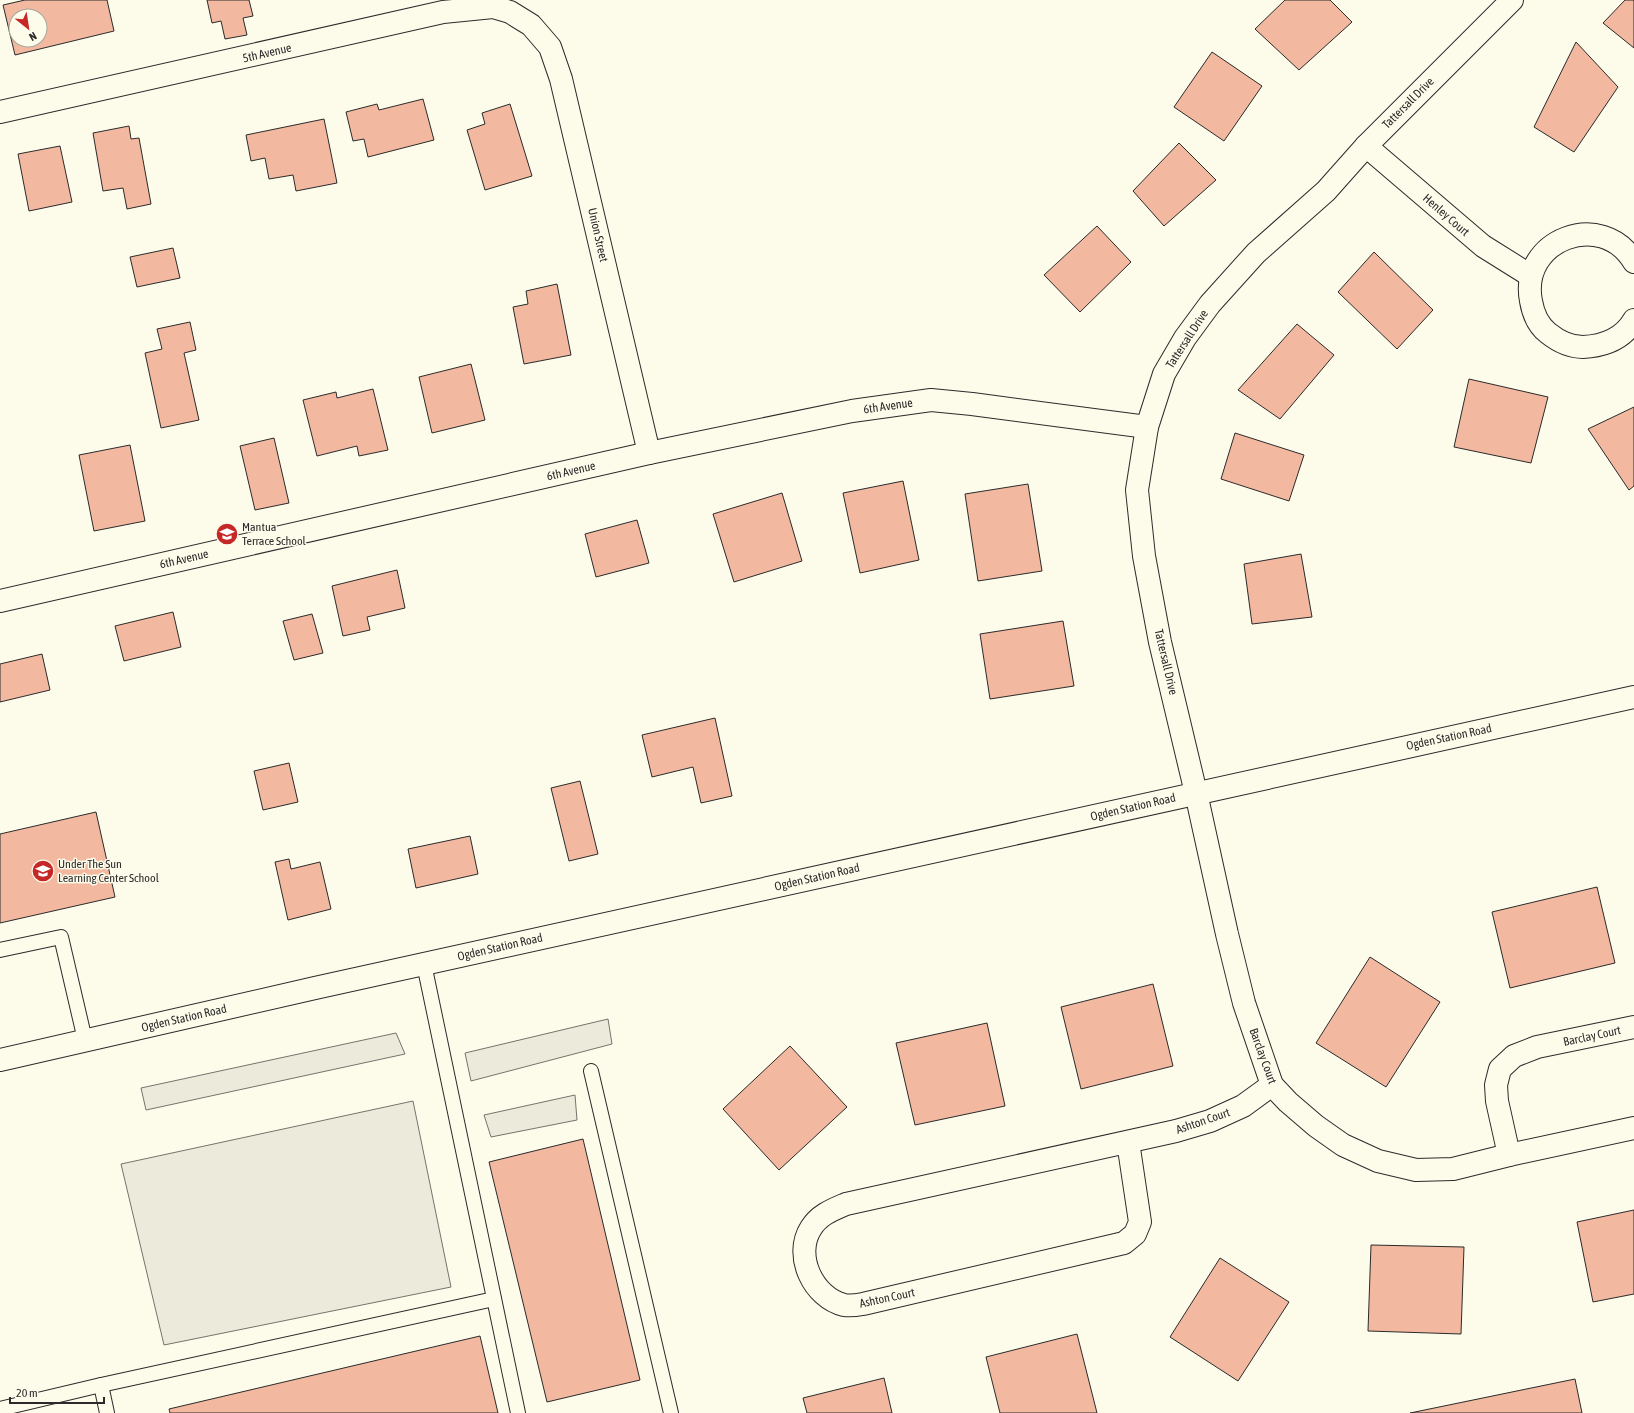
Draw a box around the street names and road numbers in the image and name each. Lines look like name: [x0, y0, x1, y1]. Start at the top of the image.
street label: 5th Avenue: [241, 41, 293, 65]
street label: Tattersall Drive: [1379, 74, 1437, 132]
street label: Henley Court: [1420, 191, 1472, 239]
street label: Union Street: [585, 207, 611, 264]
street label: Tattersall Drive: [1163, 307, 1211, 371]
street label: 6th Avenue: [862, 396, 914, 416]
street label: 6th Avenue: [545, 459, 597, 483]
street label: 6th Avenue: [158, 547, 210, 571]
street label: Tattersall Drive: [1152, 628, 1180, 696]
street label: Ogden Station Road: [1405, 721, 1493, 753]
street label: Ogden Station Road: [1089, 790, 1177, 824]
street label: Ogden Station Road: [773, 860, 861, 894]
street label: Ogden Station Road: [456, 930, 544, 964]
street label: Ogden Station Road: [140, 1001, 228, 1035]
street label: Barclay Court: [1562, 1023, 1623, 1049]
street label: Barclay Court: [1246, 1026, 1280, 1086]
street label: Ashton Court: [1174, 1105, 1232, 1137]
street label: Ashton Court: [858, 1285, 916, 1311]

